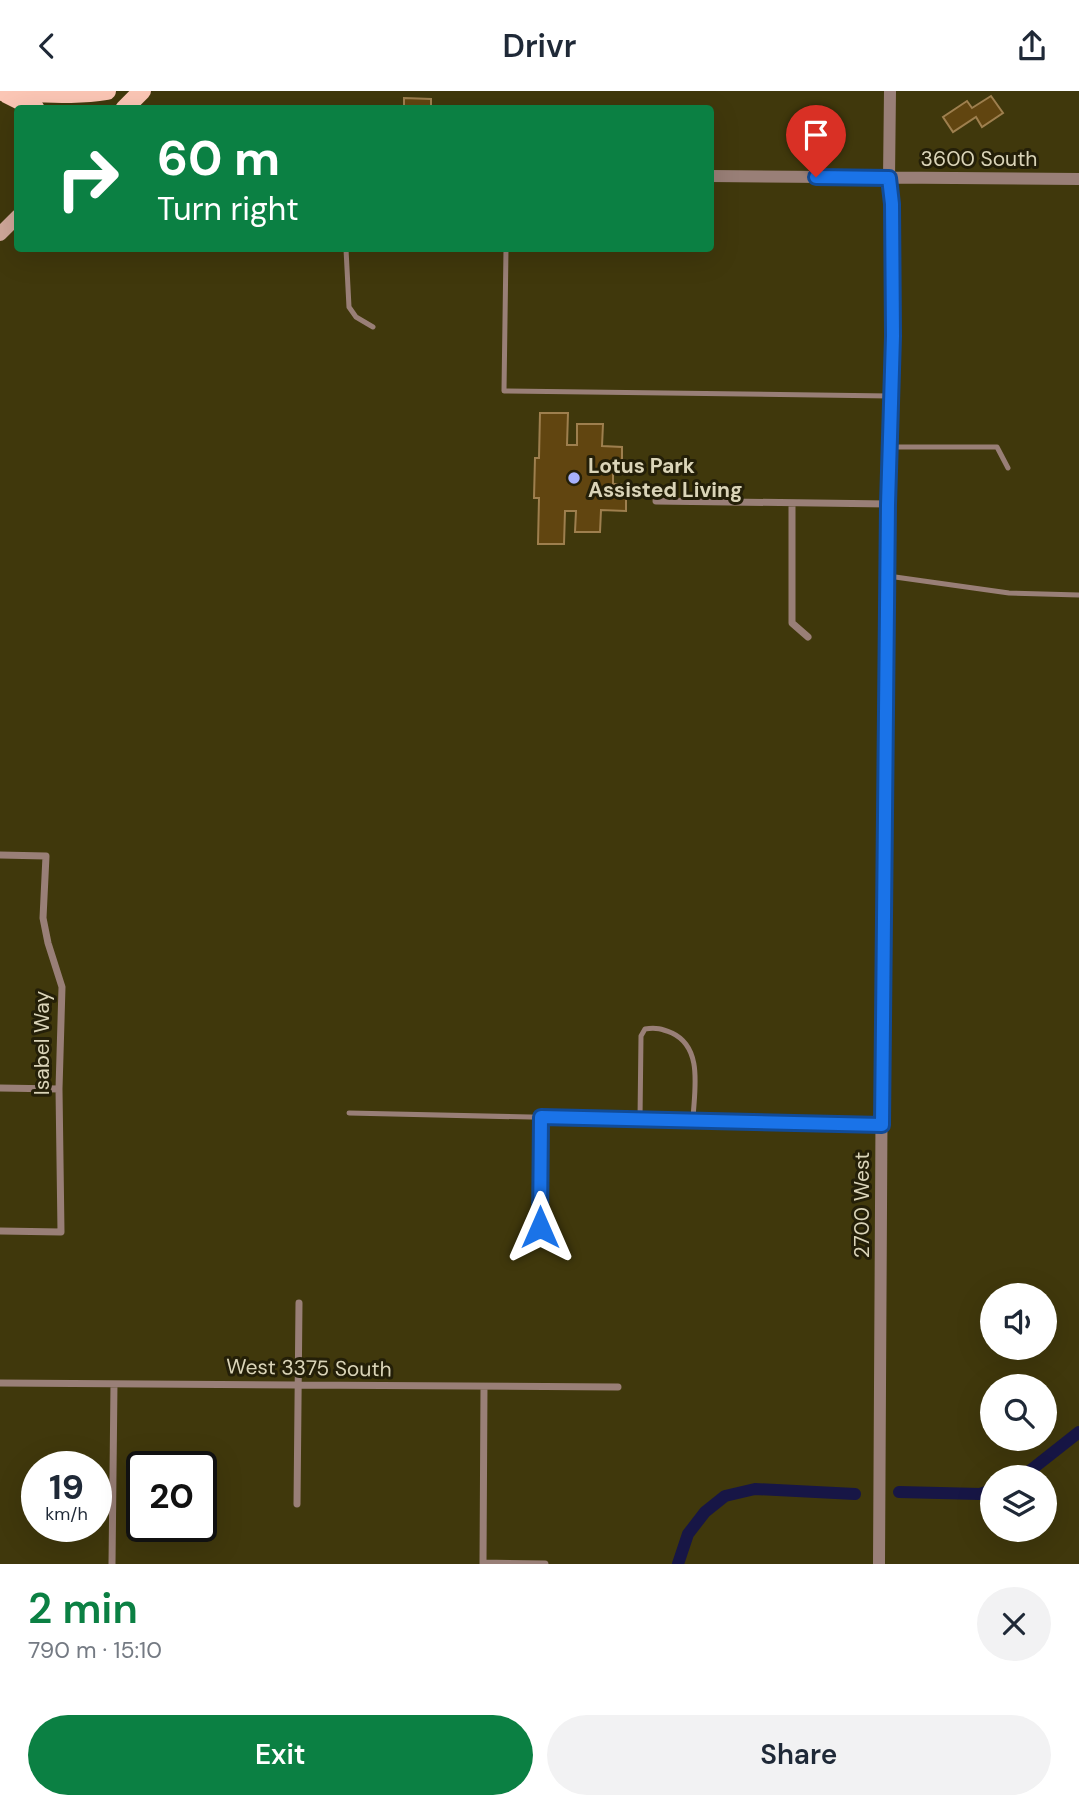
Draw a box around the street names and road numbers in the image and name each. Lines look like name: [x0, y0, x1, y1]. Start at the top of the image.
street label: 3600 South: [921, 145, 1037, 173]
street label: Isabel Way: [28, 991, 56, 1095]
street label: 2700 West: [848, 1152, 876, 1258]
street label: West 3375 South: [226, 1353, 392, 1383]

